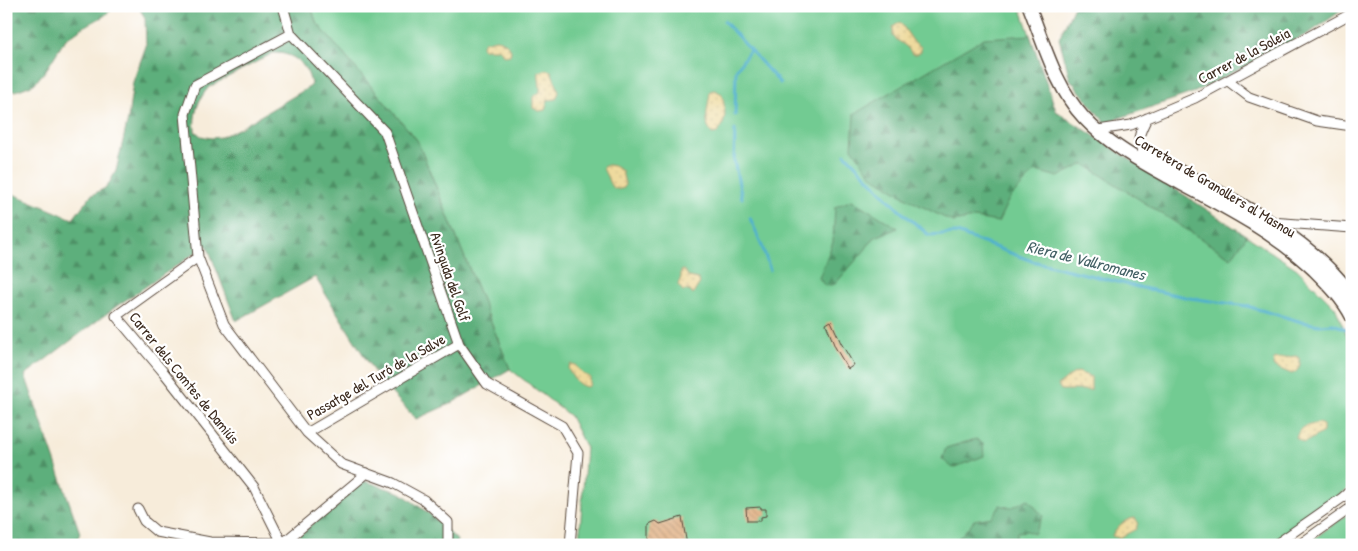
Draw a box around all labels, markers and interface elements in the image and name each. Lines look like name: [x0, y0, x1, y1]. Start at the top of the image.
street label: Carrer de la Soleia: [1194, 22, 1294, 89]
street label: Carretera de Granollers al Masnou: [1131, 129, 1300, 242]
street label: Avinguda del Golf: [425, 229, 476, 325]
water label: Riera de Vallromanes: [1024, 235, 1149, 286]
street label: Carrer dels Comtes de Damiús: [125, 307, 244, 448]
street label: Passatge del Turó de la Salve: [303, 328, 449, 425]

